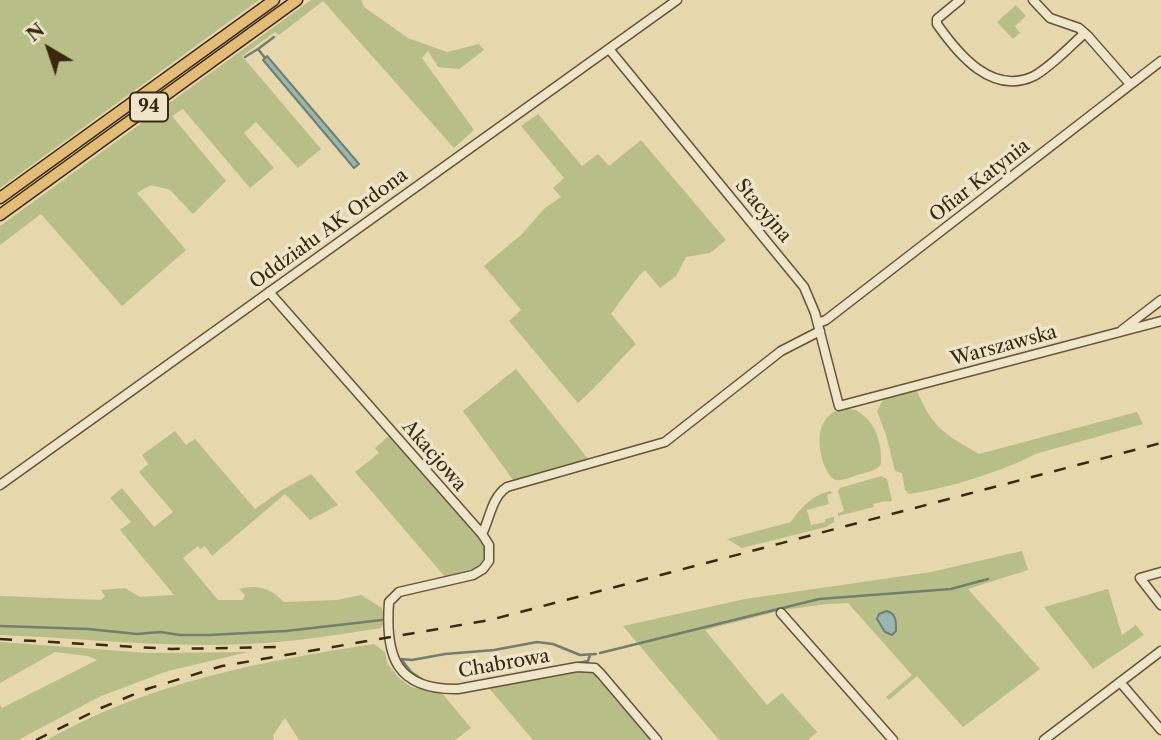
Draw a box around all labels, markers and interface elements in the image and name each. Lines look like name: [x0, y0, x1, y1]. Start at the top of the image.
north arrow: [14, 14, 84, 84]
text: N: [22, 18, 49, 46]
road number: 94: [130, 92, 168, 122]
street label: Ofiar Katynia: [925, 135, 1035, 227]
street label: Oddziału AK Ordona: [246, 164, 412, 294]
street label: Stacyjna: [730, 175, 796, 247]
street label: Warszawska: [948, 321, 1060, 371]
street label: Akacjowa: [397, 416, 471, 496]
street label: Chabrowa: [457, 645, 551, 683]

